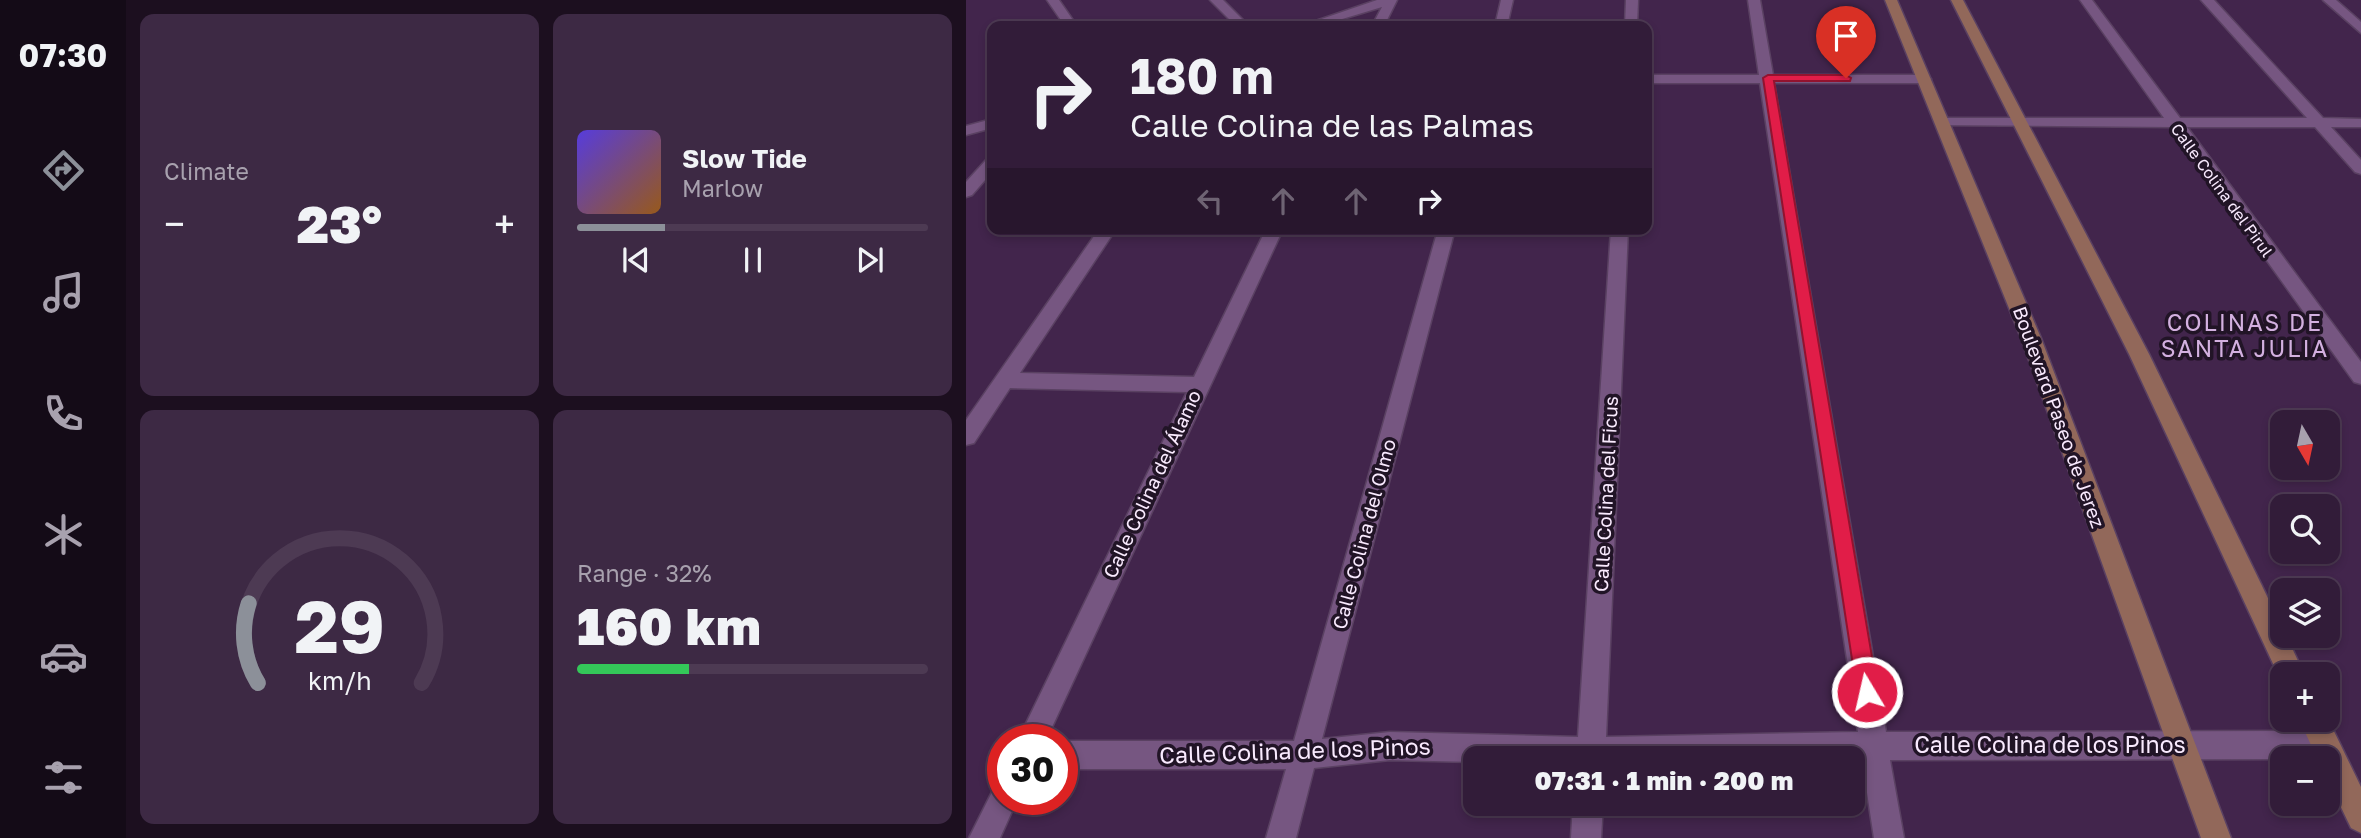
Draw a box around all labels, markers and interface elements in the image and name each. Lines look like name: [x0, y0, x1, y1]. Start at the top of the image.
pin: [1816, 6, 1876, 78]
icon: arrive: [1827, 17, 1865, 55]
text: 07:30: [19, 36, 107, 74]
text: 180 m: [1130, 46, 1274, 105]
icon: right: [1015, 49, 1106, 140]
text: Calle Colina de las Palmas: [1130, 106, 1534, 144]
street label: Calle Colina del Pirul: [2167, 119, 2277, 261]
text: Slow Tide: [682, 143, 807, 174]
icon: directions: [39, 146, 88, 195]
text: Climate: [164, 157, 249, 185]
text: Marlow: [682, 174, 763, 202]
icon: left: [1191, 182, 1229, 220]
icon: ahead: [1264, 182, 1302, 220]
icon: ahead: [1337, 182, 1375, 220]
icon: right: [1410, 182, 1448, 220]
text: 23°: [297, 192, 382, 254]
text: −: [164, 201, 185, 246]
text: +: [494, 201, 515, 246]
icon: previous: [617, 241, 655, 279]
icon: pause: [734, 241, 772, 279]
icon: next: [851, 241, 889, 279]
icon: music: [39, 268, 88, 317]
street label: Boulevard Paseo de Jerez: [2009, 303, 2110, 531]
district label: COLINAS DE SANTA JULIA: [2161, 308, 2329, 362]
street label: Calle Colina del Álamo: [1098, 386, 1205, 582]
icon: phone: [39, 389, 88, 438]
street label: Calle Colina del Ficus: [1589, 396, 1622, 592]
north arrow: [2270, 410, 2340, 480]
map controls: [2270, 410, 2340, 816]
street label: Calle Colina del Olmo: [1327, 436, 1400, 631]
button: search: [2270, 494, 2340, 564]
icon: climate: [39, 510, 88, 559]
text: Range · 32%: [577, 559, 712, 587]
button: layers: [2270, 578, 2340, 648]
text: 29: [294, 582, 385, 669]
text: 160 km: [577, 594, 761, 656]
icon: car: [39, 632, 88, 681]
position arrow: [1830, 655, 1904, 729]
button: +: [2270, 662, 2340, 732]
text: km/h: [308, 665, 371, 696]
speed limit sign: 30: [987, 724, 1078, 815]
street label: Calle Colina de los Pinos: [1914, 730, 2186, 758]
street label: Calle Colina de los Pinos: [1159, 731, 1431, 769]
button: −: [2270, 746, 2340, 816]
icon: filters: [39, 753, 88, 802]
text: 07:31 · 1 min · 200 m: [1535, 765, 1793, 796]

